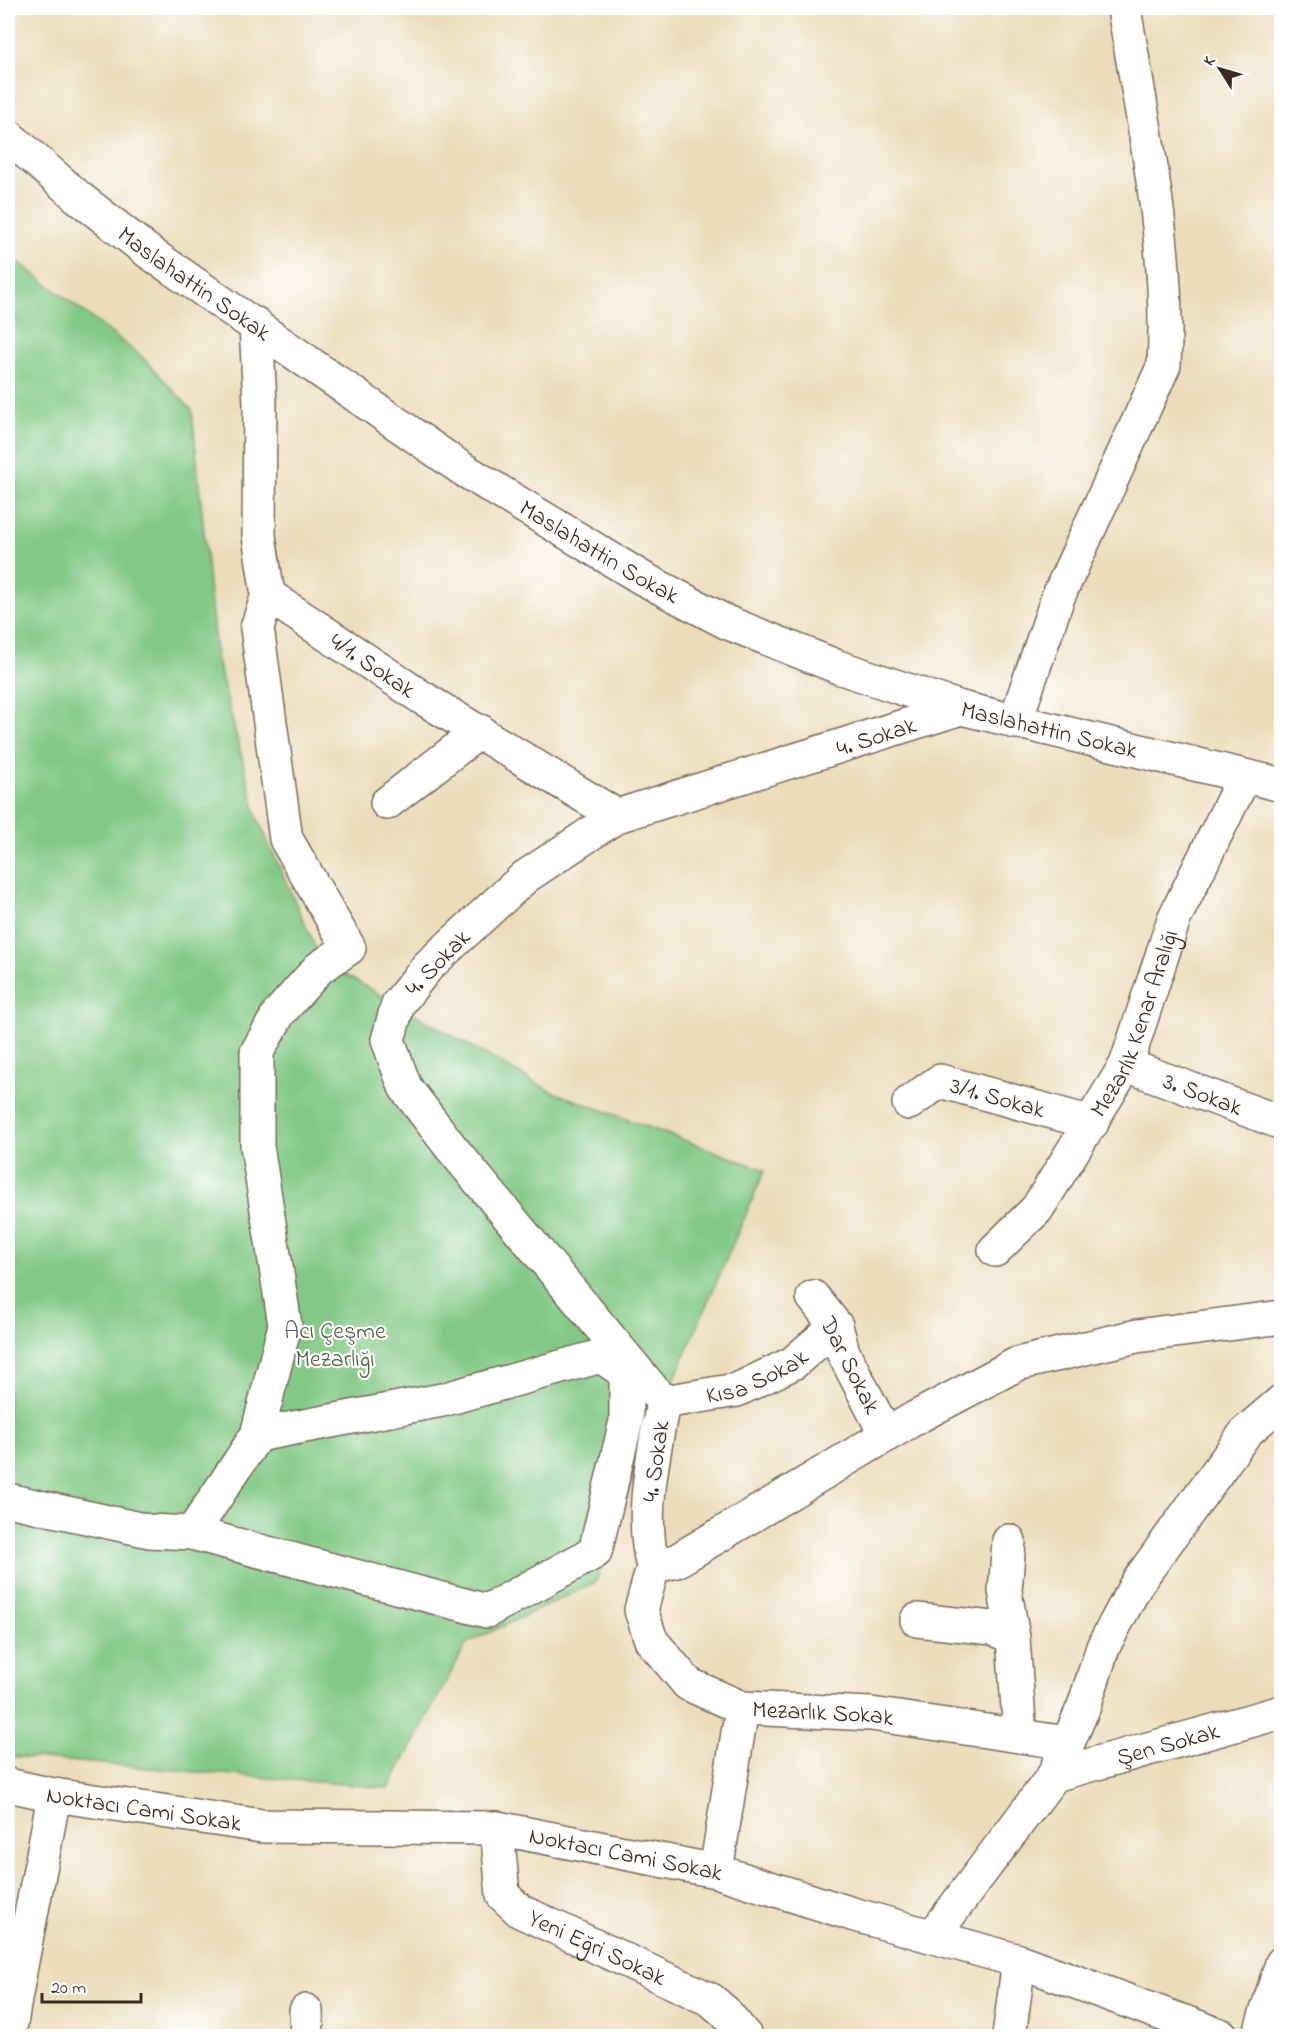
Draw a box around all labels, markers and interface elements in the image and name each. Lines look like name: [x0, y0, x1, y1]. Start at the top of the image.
north arrow: [1190, 39, 1250, 99]
text: K: [1198, 50, 1222, 71]
street label: Maslahattin Sokak: [109, 219, 278, 352]
street label: Maslahattin Sokak: [512, 492, 685, 615]
street label: 4/1. Sokak: [321, 625, 422, 709]
street label: Maslahattin Sokak: [957, 694, 1141, 770]
street label: 4. Sokak: [832, 709, 922, 768]
street label: 4. Sokak: [398, 922, 480, 1005]
street label: Mezarlık Kenar Aralığı: [1083, 925, 1189, 1125]
street label: 3. Sokak: [1157, 1065, 1247, 1127]
street label: 3/1. Sokak: [946, 1070, 1049, 1129]
street label: Dar Sokak: [809, 1310, 888, 1421]
park label: Acı Çeşme Mezarlığı: [284, 1315, 386, 1378]
street label: Kısa Sokak: [704, 1342, 818, 1415]
street label: 4. Sokak: [634, 1418, 681, 1504]
street label: Mezarlık Sokak: [751, 1693, 896, 1737]
street label: Şen Sokak: [1113, 1715, 1224, 1777]
street label: Noktacı Cami Sokak: [44, 1779, 244, 1843]
street label: Noktacı Cami Sokak: [526, 1820, 728, 1892]
street label: Yeni Eğri Sokak: [522, 1902, 671, 1997]
scale bar: [42, 1966, 141, 2004]
text: 20 m: [51, 1976, 86, 2002]

